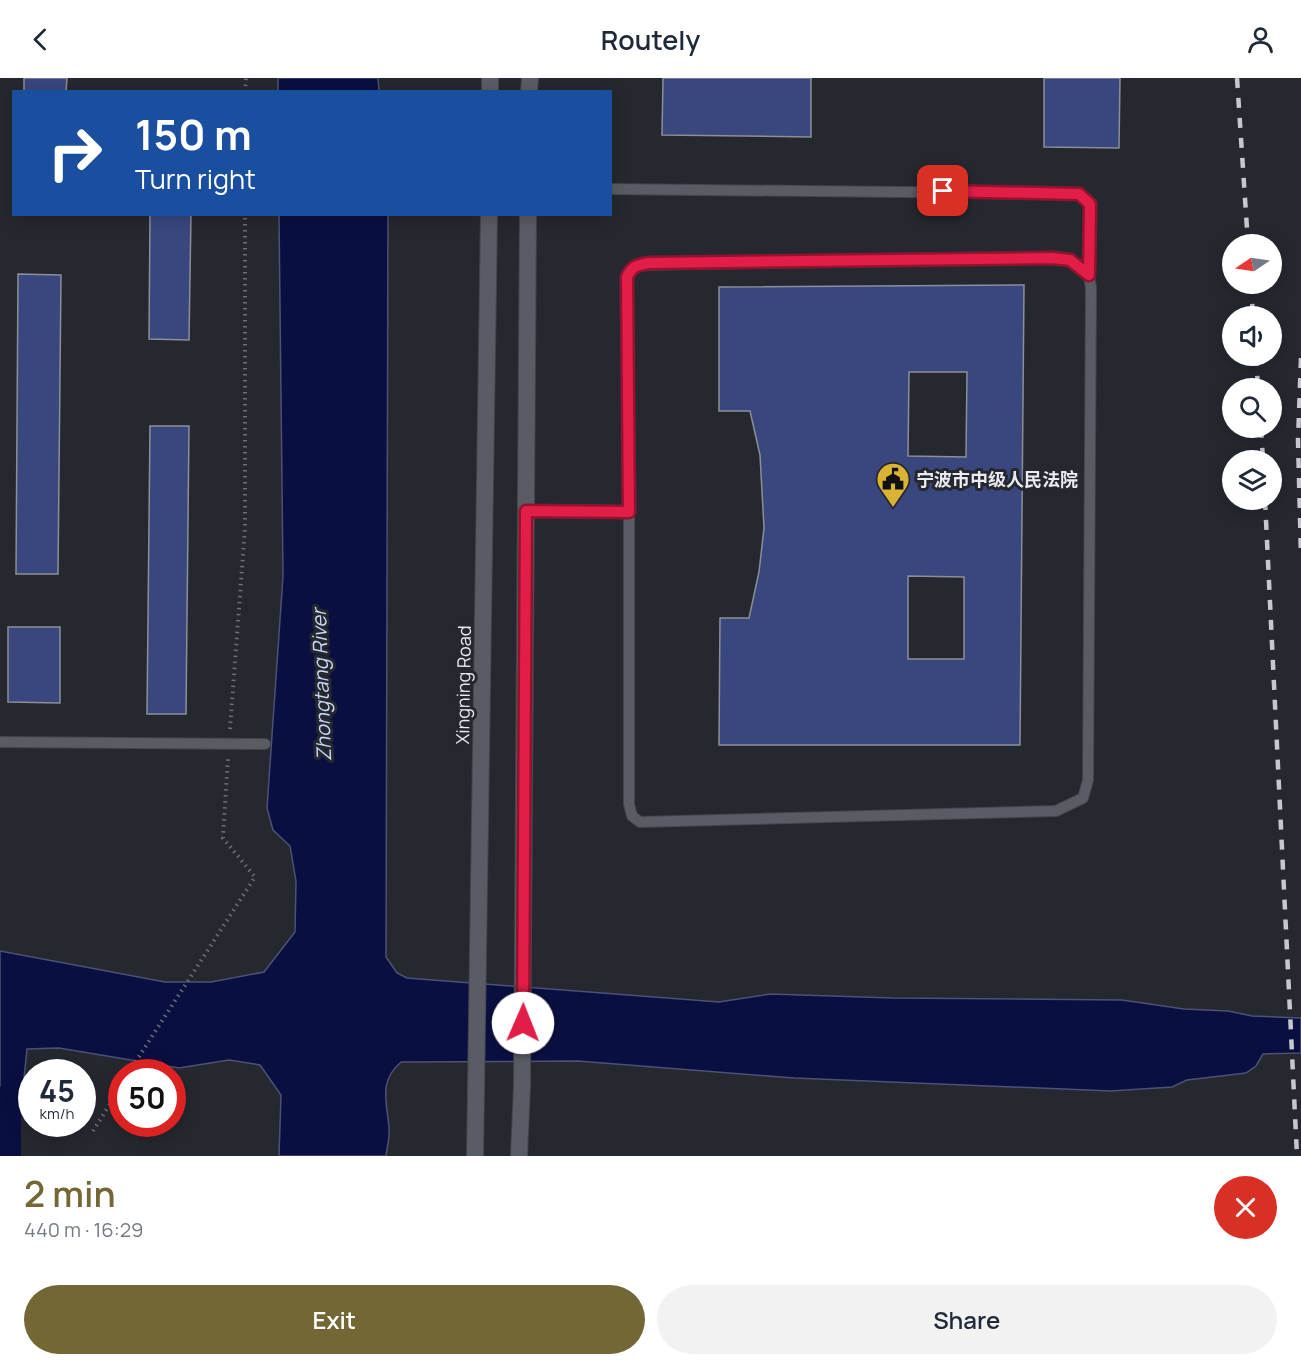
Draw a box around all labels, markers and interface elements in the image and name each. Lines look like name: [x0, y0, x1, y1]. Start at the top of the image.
text: Routely: [601, 21, 700, 58]
icon: back: [24, 23, 57, 56]
icon: person: [1244, 23, 1277, 56]
text: 150 m: [135, 105, 252, 163]
icon: right: [36, 114, 114, 192]
text: Turn right: [135, 160, 256, 197]
pin: [917, 165, 968, 216]
icon: arrive: [926, 174, 959, 207]
north arrow: [1222, 234, 1282, 294]
map controls: [1222, 234, 1282, 510]
button: sound: [1222, 306, 1282, 366]
button: search: [1222, 378, 1282, 438]
button: layers: [1222, 450, 1282, 510]
public building icon: 宁波市中级人民法院: [875, 461, 911, 508]
place label: 宁波市中级人民法院: [916, 467, 1078, 491]
water label: Zhongtang River: [305, 606, 337, 762]
street label: Xingning Road: [450, 625, 476, 745]
position arrow: [491, 991, 555, 1055]
speed limit sign: 50: [108, 1059, 186, 1137]
text: 45: [39, 1070, 75, 1111]
text: km/h: [40, 1103, 74, 1124]
text: 2 min: [24, 1169, 116, 1218]
button: close: [1214, 1176, 1277, 1239]
text: 440 m · 16:29: [24, 1216, 143, 1243]
button: Exit: [24, 1285, 645, 1354]
button: Share: [657, 1285, 1277, 1354]

